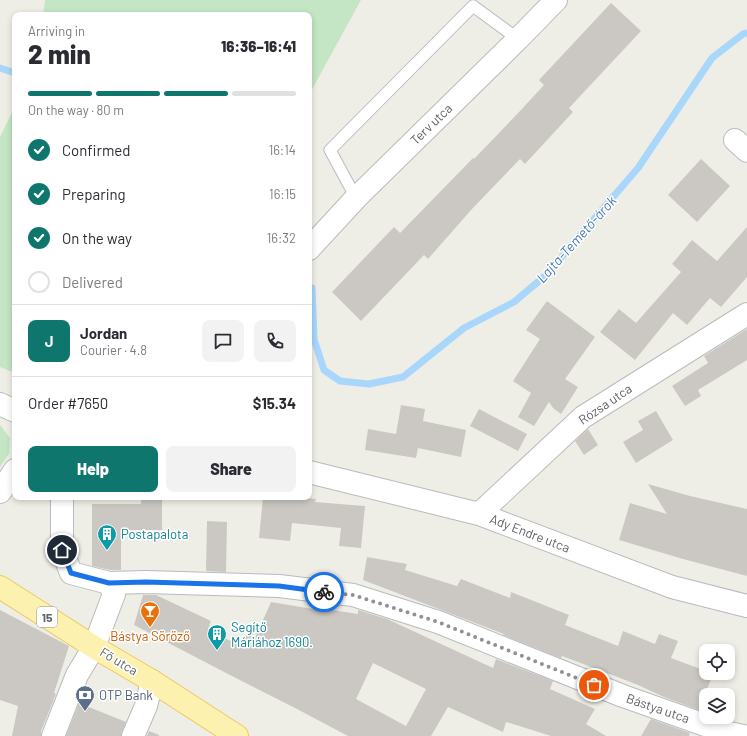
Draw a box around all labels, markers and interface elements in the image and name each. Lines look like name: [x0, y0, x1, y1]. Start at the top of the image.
text: Arriving in: [28, 23, 85, 39]
text: 16:36–16:41: [221, 37, 296, 55]
text: 2 min: [28, 38, 91, 69]
street label: Terv utca: [407, 100, 455, 148]
text: On the way · 80 m: [28, 102, 124, 118]
icon: check: [28, 139, 50, 161]
text: Confirmed: [62, 141, 130, 159]
text: 16:14: [269, 142, 296, 158]
icon: check: [28, 183, 50, 205]
text: Preparing: [62, 185, 126, 203]
text: 16:15: [269, 186, 296, 202]
water label: Lajta-Temető-árok: [533, 192, 620, 286]
icon: check: [28, 227, 50, 249]
text: On the way: [62, 229, 132, 247]
text: 16:32: [267, 230, 296, 246]
text: Delivered: [62, 273, 123, 291]
button: chat: [202, 320, 244, 362]
button: phone: [254, 320, 296, 362]
text: Jordan: [80, 324, 127, 342]
text: J: [45, 332, 53, 350]
text: Courier · 4.8: [80, 342, 147, 358]
street label: Rózsa utca: [575, 380, 635, 428]
text: Order #7650: [28, 394, 108, 412]
text: $15.34: [253, 394, 296, 412]
button: Help: [28, 446, 158, 492]
button: Share: [166, 446, 296, 492]
street label: Ady Endre utca: [488, 510, 572, 556]
building icon: Postapalota: [96, 523, 118, 551]
place label: Postapalota: [121, 526, 188, 542]
pin: [45, 533, 79, 567]
icon: home: [51, 539, 73, 561]
courier: [304, 572, 344, 612]
icon: bike: [313, 581, 335, 603]
bar icon: Bástya Söröző: [139, 600, 161, 628]
road number: 15: [37, 607, 57, 627]
place label: Segítő Máriához 1690.: [231, 619, 313, 650]
building icon: Segítő Máriához 1690.: [206, 623, 228, 651]
place label: Bástya Söröző: [110, 628, 190, 644]
street label: Fő utca: [97, 643, 141, 679]
map controls: [699, 644, 735, 724]
button: locate: [699, 644, 735, 680]
pin: [577, 668, 611, 702]
icon: bag: [583, 674, 605, 696]
bank icon: OTP Bank: [74, 684, 96, 712]
place label: OTP Bank: [99, 687, 153, 703]
button: layers: [699, 688, 735, 724]
street label: Bástya utca: [624, 690, 692, 726]

